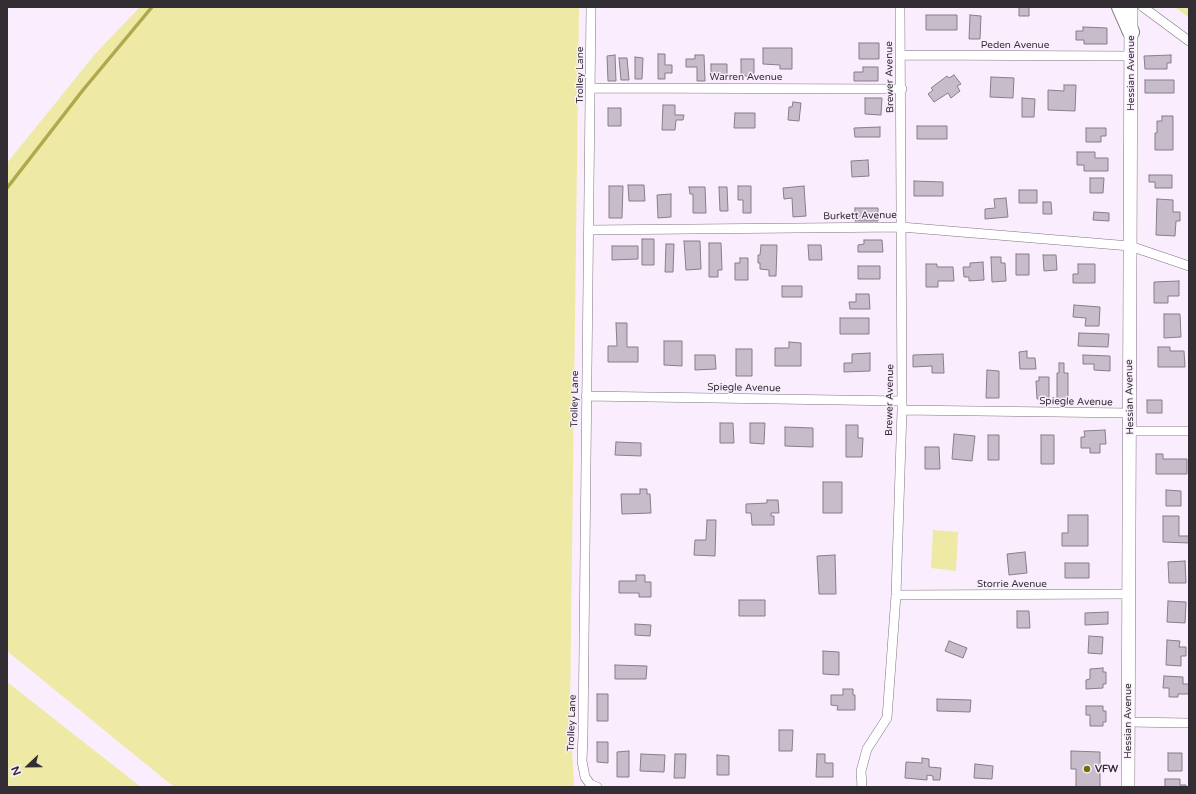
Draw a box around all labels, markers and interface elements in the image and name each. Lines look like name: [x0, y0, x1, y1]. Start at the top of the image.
street label: Hessian Avenue: [1125, 35, 1137, 111]
street label: Peden Avenue: [981, 39, 1049, 51]
street label: Brewer Avenue: [883, 41, 897, 113]
street label: Trolley Lane: [574, 47, 586, 103]
street label: Warren Avenue: [710, 71, 782, 83]
street label: Burkett Avenue: [823, 209, 897, 223]
street label: Hessian Avenue: [1123, 359, 1137, 435]
street label: Brewer Avenue: [883, 364, 897, 436]
street label: Trolley Lane: [569, 370, 581, 428]
street label: Spiegle Avenue: [707, 381, 781, 395]
street label: Spiegle Avenue: [1039, 395, 1113, 409]
street label: Storrie Avenue: [977, 578, 1047, 590]
street label: Hessian Avenue: [1122, 683, 1134, 759]
street label: Trolley Lane: [565, 694, 579, 752]
north arrow: [8, 746, 48, 786]
place label: VFW: [1095, 763, 1118, 775]
text: N: [9, 764, 24, 777]
marker: VFW: [1082, 764, 1092, 774]

